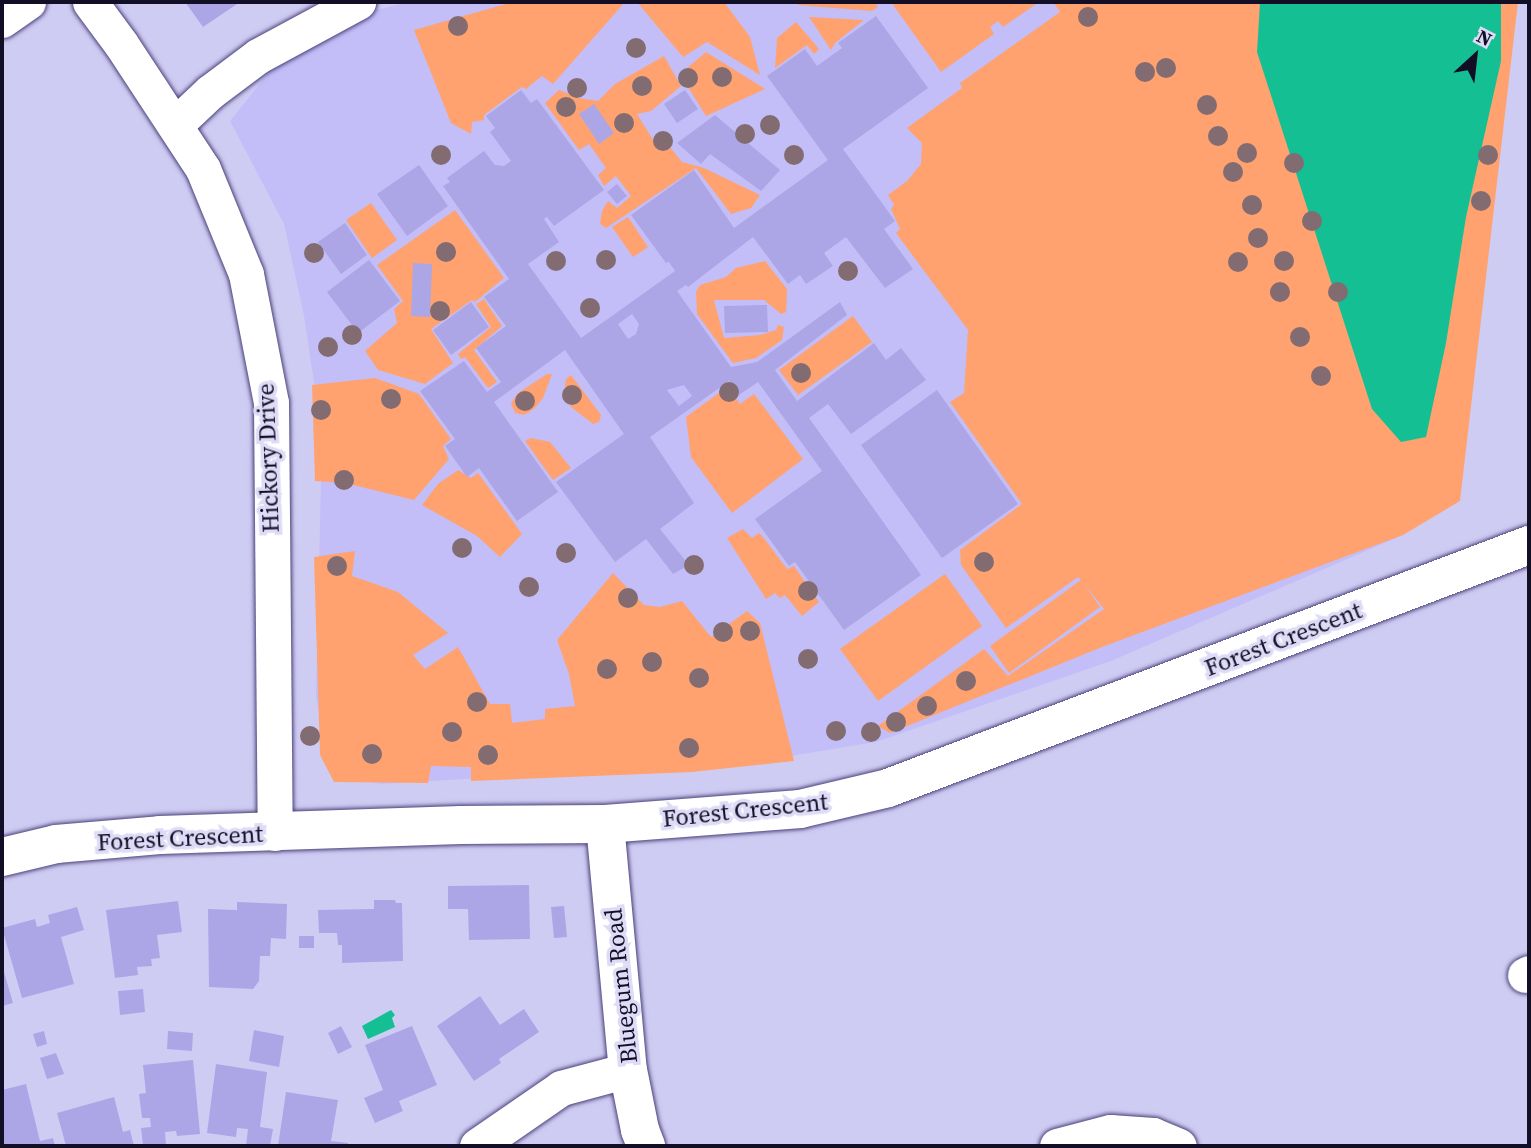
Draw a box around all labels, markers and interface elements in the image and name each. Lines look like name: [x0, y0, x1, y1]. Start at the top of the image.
north arrow: [1440, 21, 1510, 91]
text: N: [1472, 23, 1497, 52]
street label: Hickory Drive: [251, 383, 285, 533]
street label: Forest Crescent: [1200, 596, 1366, 682]
street label: Forest Crescent: [661, 787, 829, 833]
street label: Forest Crescent: [96, 819, 264, 857]
street label: Bluegum Road: [599, 907, 643, 1065]

